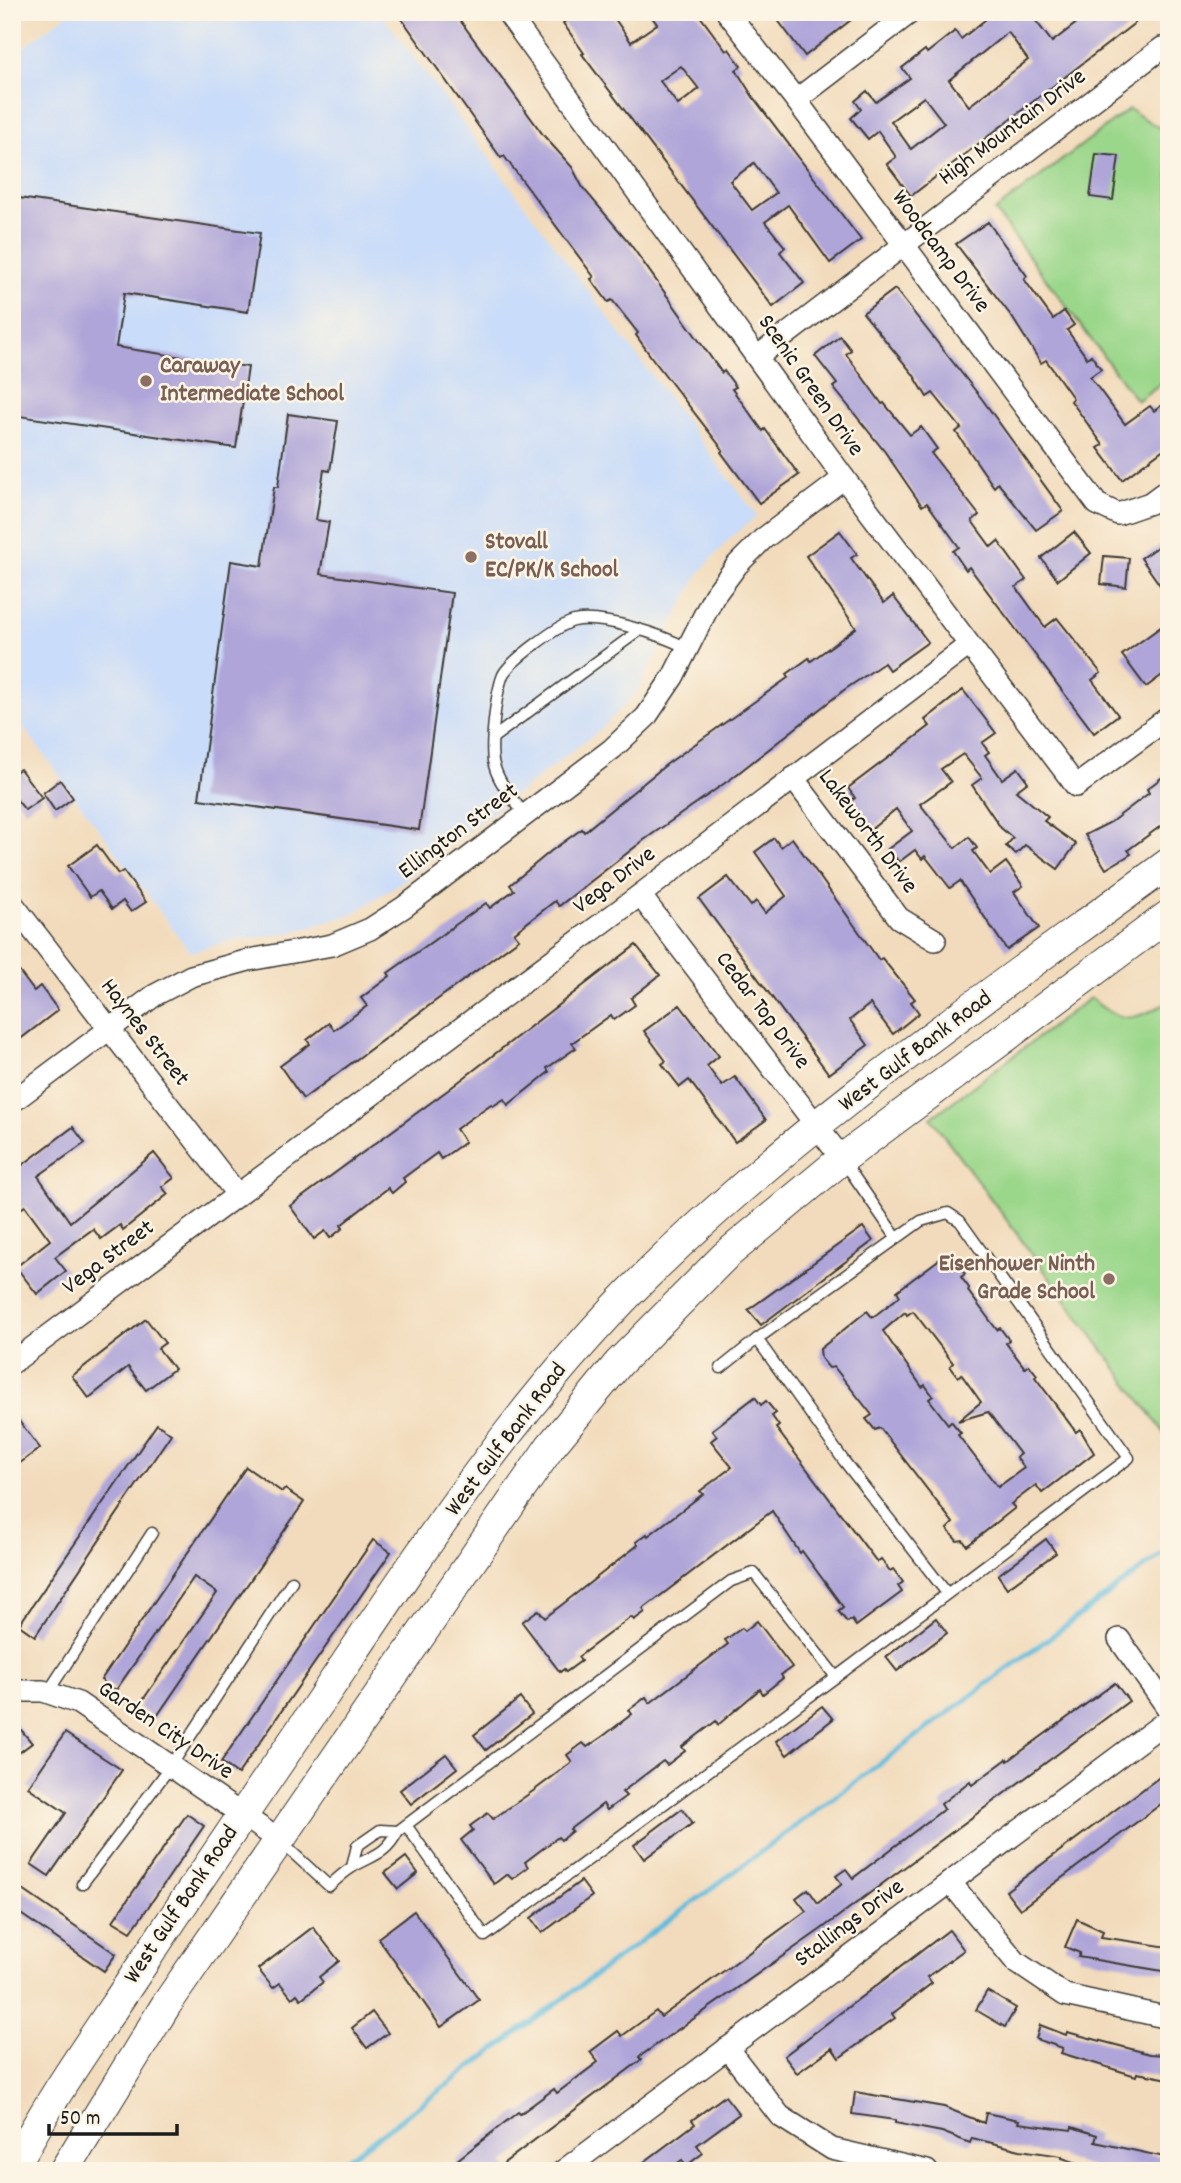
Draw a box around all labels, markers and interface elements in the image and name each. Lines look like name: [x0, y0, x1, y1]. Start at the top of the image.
street label: High Mountain Drive: [932, 61, 1094, 195]
street label: Woodcamp Drive: [882, 183, 998, 321]
street label: Scenic Green Drive: [748, 308, 872, 464]
place label: Caraway Intermediate School: [160, 350, 344, 412]
marker: Caraway Intermediate School: [138, 373, 154, 389]
place label: Stovall EC/PK/K School: [485, 526, 619, 588]
marker: Stovall EC/PK/K School: [463, 549, 479, 565]
street label: Lakeworth Drive: [809, 763, 925, 901]
street label: Ellington Street: [392, 775, 526, 889]
street label: Vega Drive: [567, 839, 663, 923]
street label: Cedar Top Drive: [706, 945, 818, 1077]
street label: Haynes Street: [91, 972, 197, 1094]
street label: West Gulf Bank Road: [832, 983, 1000, 1121]
street label: Vega Street: [56, 1212, 162, 1304]
place label: Eisenhower Ninth Grade School: [939, 1248, 1095, 1310]
marker: Eisenhower Ninth Grade School: [1101, 1271, 1117, 1287]
street label: West Gulf Bank Road: [438, 1356, 576, 1524]
street label: Garden City Drive: [90, 1673, 240, 1789]
street label: West Gulf Bank Road: [116, 1819, 248, 1991]
street label: Stallings Drive: [788, 1871, 912, 1977]
scale bar: [49, 2092, 177, 2136]
text: 50 m: [60, 2105, 100, 2135]

